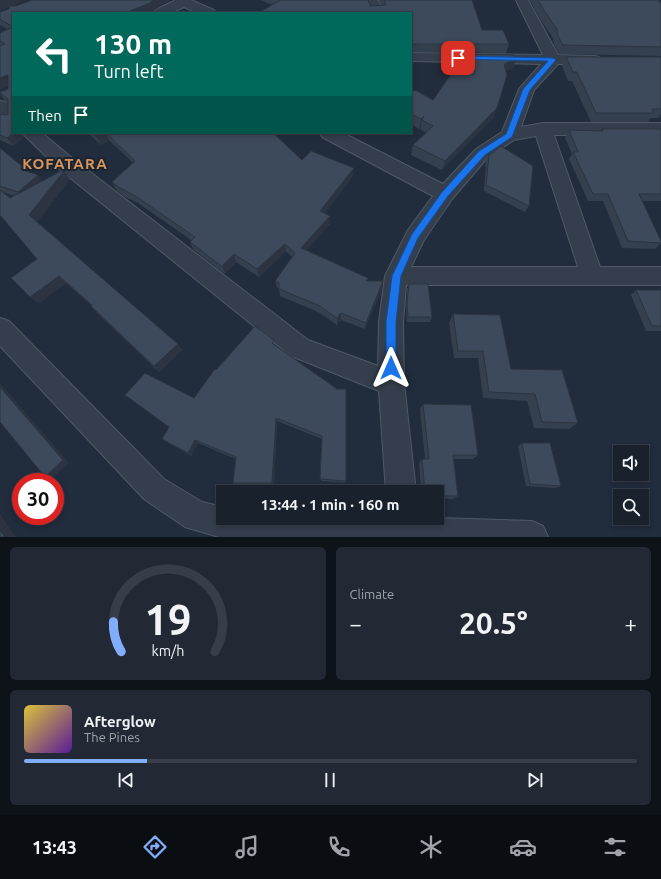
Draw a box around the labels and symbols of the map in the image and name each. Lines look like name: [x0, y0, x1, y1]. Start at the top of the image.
pin: [441, 41, 475, 75]
district label: KOFATARA: [22, 155, 108, 172]
position arrow: [370, 347, 412, 389]
speed limit sign: 30: [12, 473, 64, 525]

